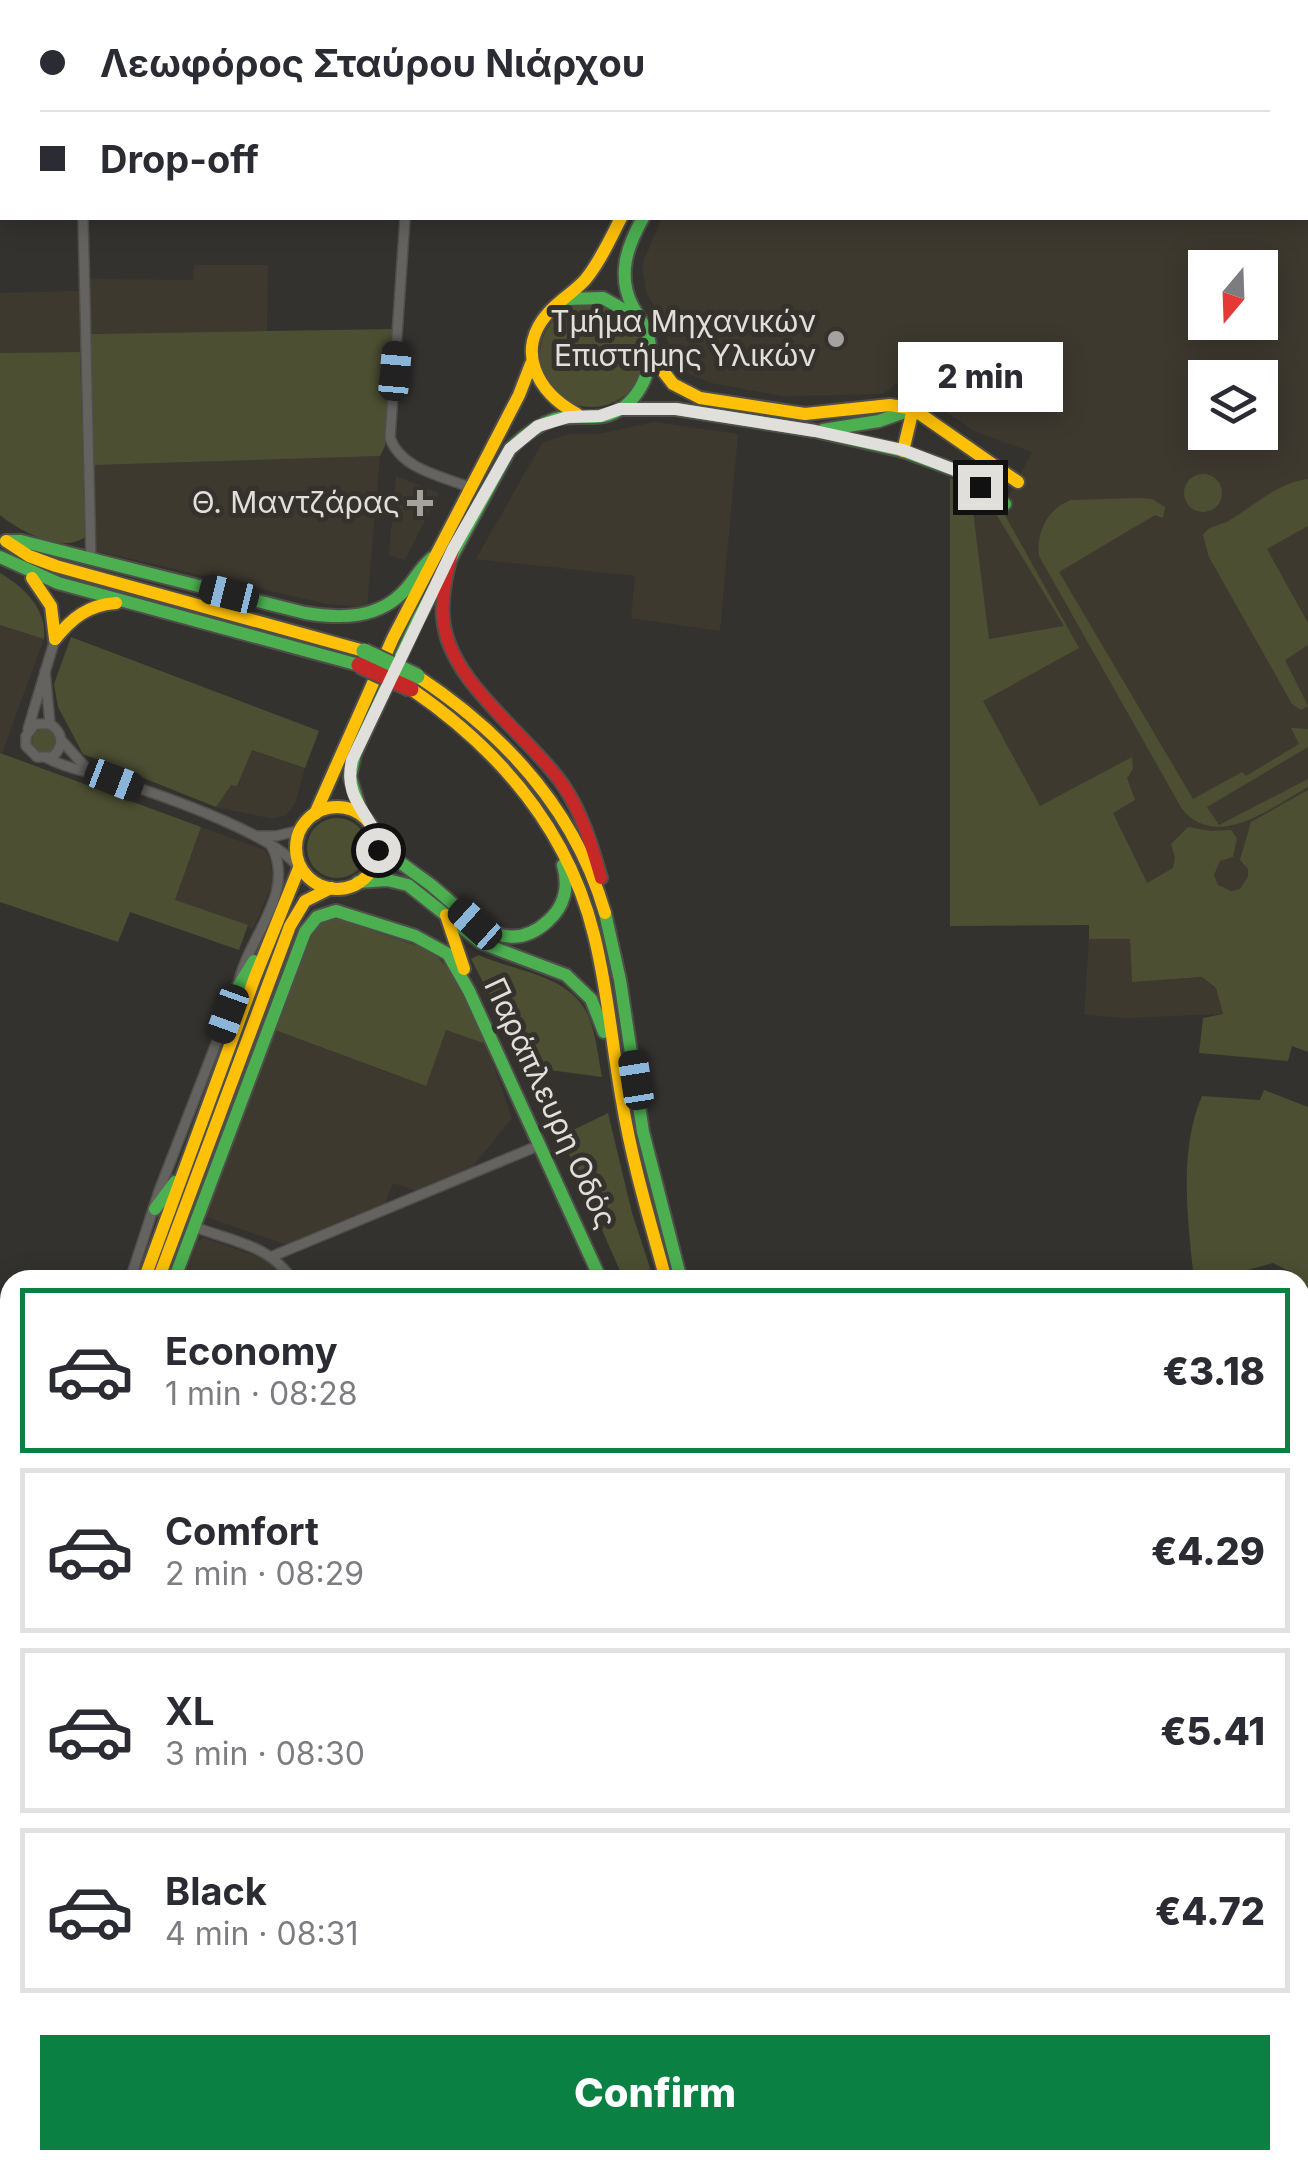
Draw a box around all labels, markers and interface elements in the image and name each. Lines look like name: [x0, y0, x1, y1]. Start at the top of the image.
text: Λεωφόρος Σταύρου Νιάρχου: [100, 40, 645, 86]
text: Drop-off: [100, 136, 259, 182]
north arrow: [1188, 250, 1278, 340]
map controls: [1188, 250, 1278, 450]
place label: Τμήμα Μηχανικών Επιστήμης Υλικών: [550, 303, 816, 373]
marker: Τμήμα Μηχανικών Επιστήμης Υλικών: [825, 328, 847, 350]
car: [377, 340, 413, 402]
callout: 2 min: [898, 342, 1062, 412]
text: 2 min: [937, 357, 1024, 396]
button: layers: [1188, 360, 1278, 450]
route end: [958, 465, 1003, 510]
place label: Θ. Μαντζάρας: [192, 484, 400, 520]
marker: Θ. Μαντζάρας: [409, 492, 431, 514]
car: [196, 572, 262, 616]
car: [81, 755, 147, 805]
route start: [356, 828, 401, 873]
car: [443, 893, 507, 955]
street label: Παράπλευρη Οδός: [477, 972, 625, 1233]
car: [204, 981, 252, 1047]
car: [616, 1048, 656, 1112]
icon: car: [45, 1326, 135, 1416]
text: Economy: [165, 1328, 338, 1374]
text: €3.18: [1163, 1348, 1265, 1394]
text: 1 min · 08:28: [165, 1374, 357, 1413]
icon: car: [45, 1506, 135, 1596]
text: Comfort: [165, 1508, 319, 1554]
text: €4.29: [1151, 1528, 1265, 1574]
text: 2 min · 08:29: [165, 1554, 364, 1593]
icon: car: [45, 1686, 135, 1776]
text: XL: [165, 1688, 215, 1734]
text: €5.41: [1160, 1708, 1265, 1754]
text: 3 min · 08:30: [165, 1734, 365, 1773]
icon: car: [45, 1866, 135, 1956]
text: Black: [165, 1868, 267, 1914]
text: €4.72: [1155, 1888, 1265, 1934]
text: 4 min · 08:31: [165, 1914, 359, 1953]
button: Confirm: [40, 2035, 1270, 2150]

